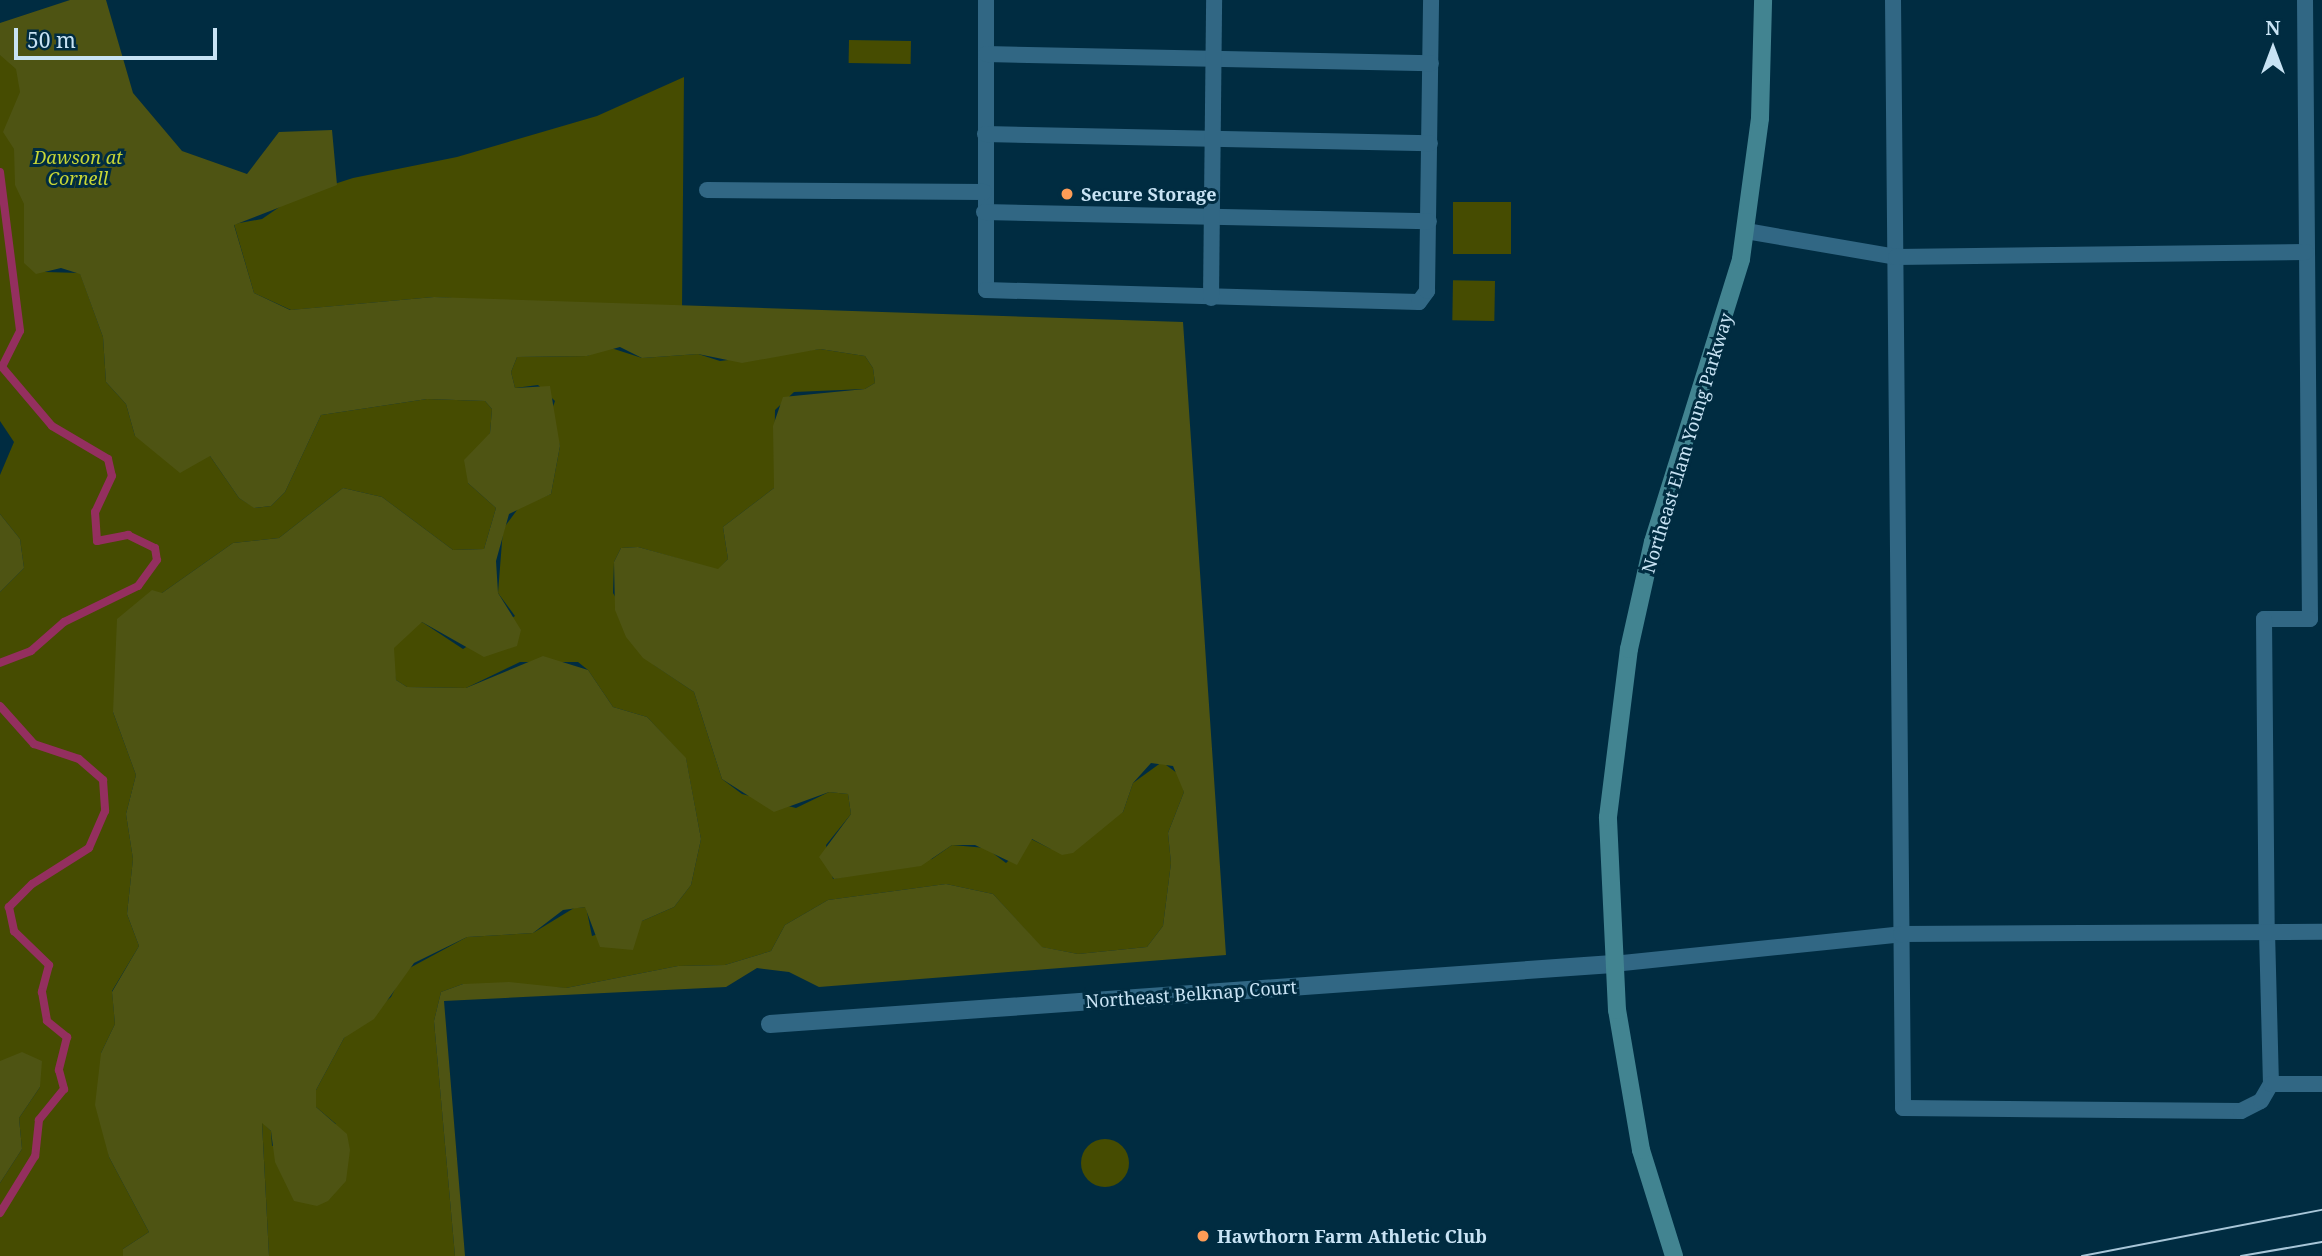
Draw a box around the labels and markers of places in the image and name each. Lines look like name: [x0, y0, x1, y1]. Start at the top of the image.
place label: Secure Storage: [1081, 183, 1217, 205]
marker: Secure Storage: [1059, 186, 1075, 202]
place label: Hawthorn Farm Athletic Club: [1217, 1225, 1487, 1247]
marker: Hawthorn Farm Athletic Club: [1195, 1228, 1211, 1244]

